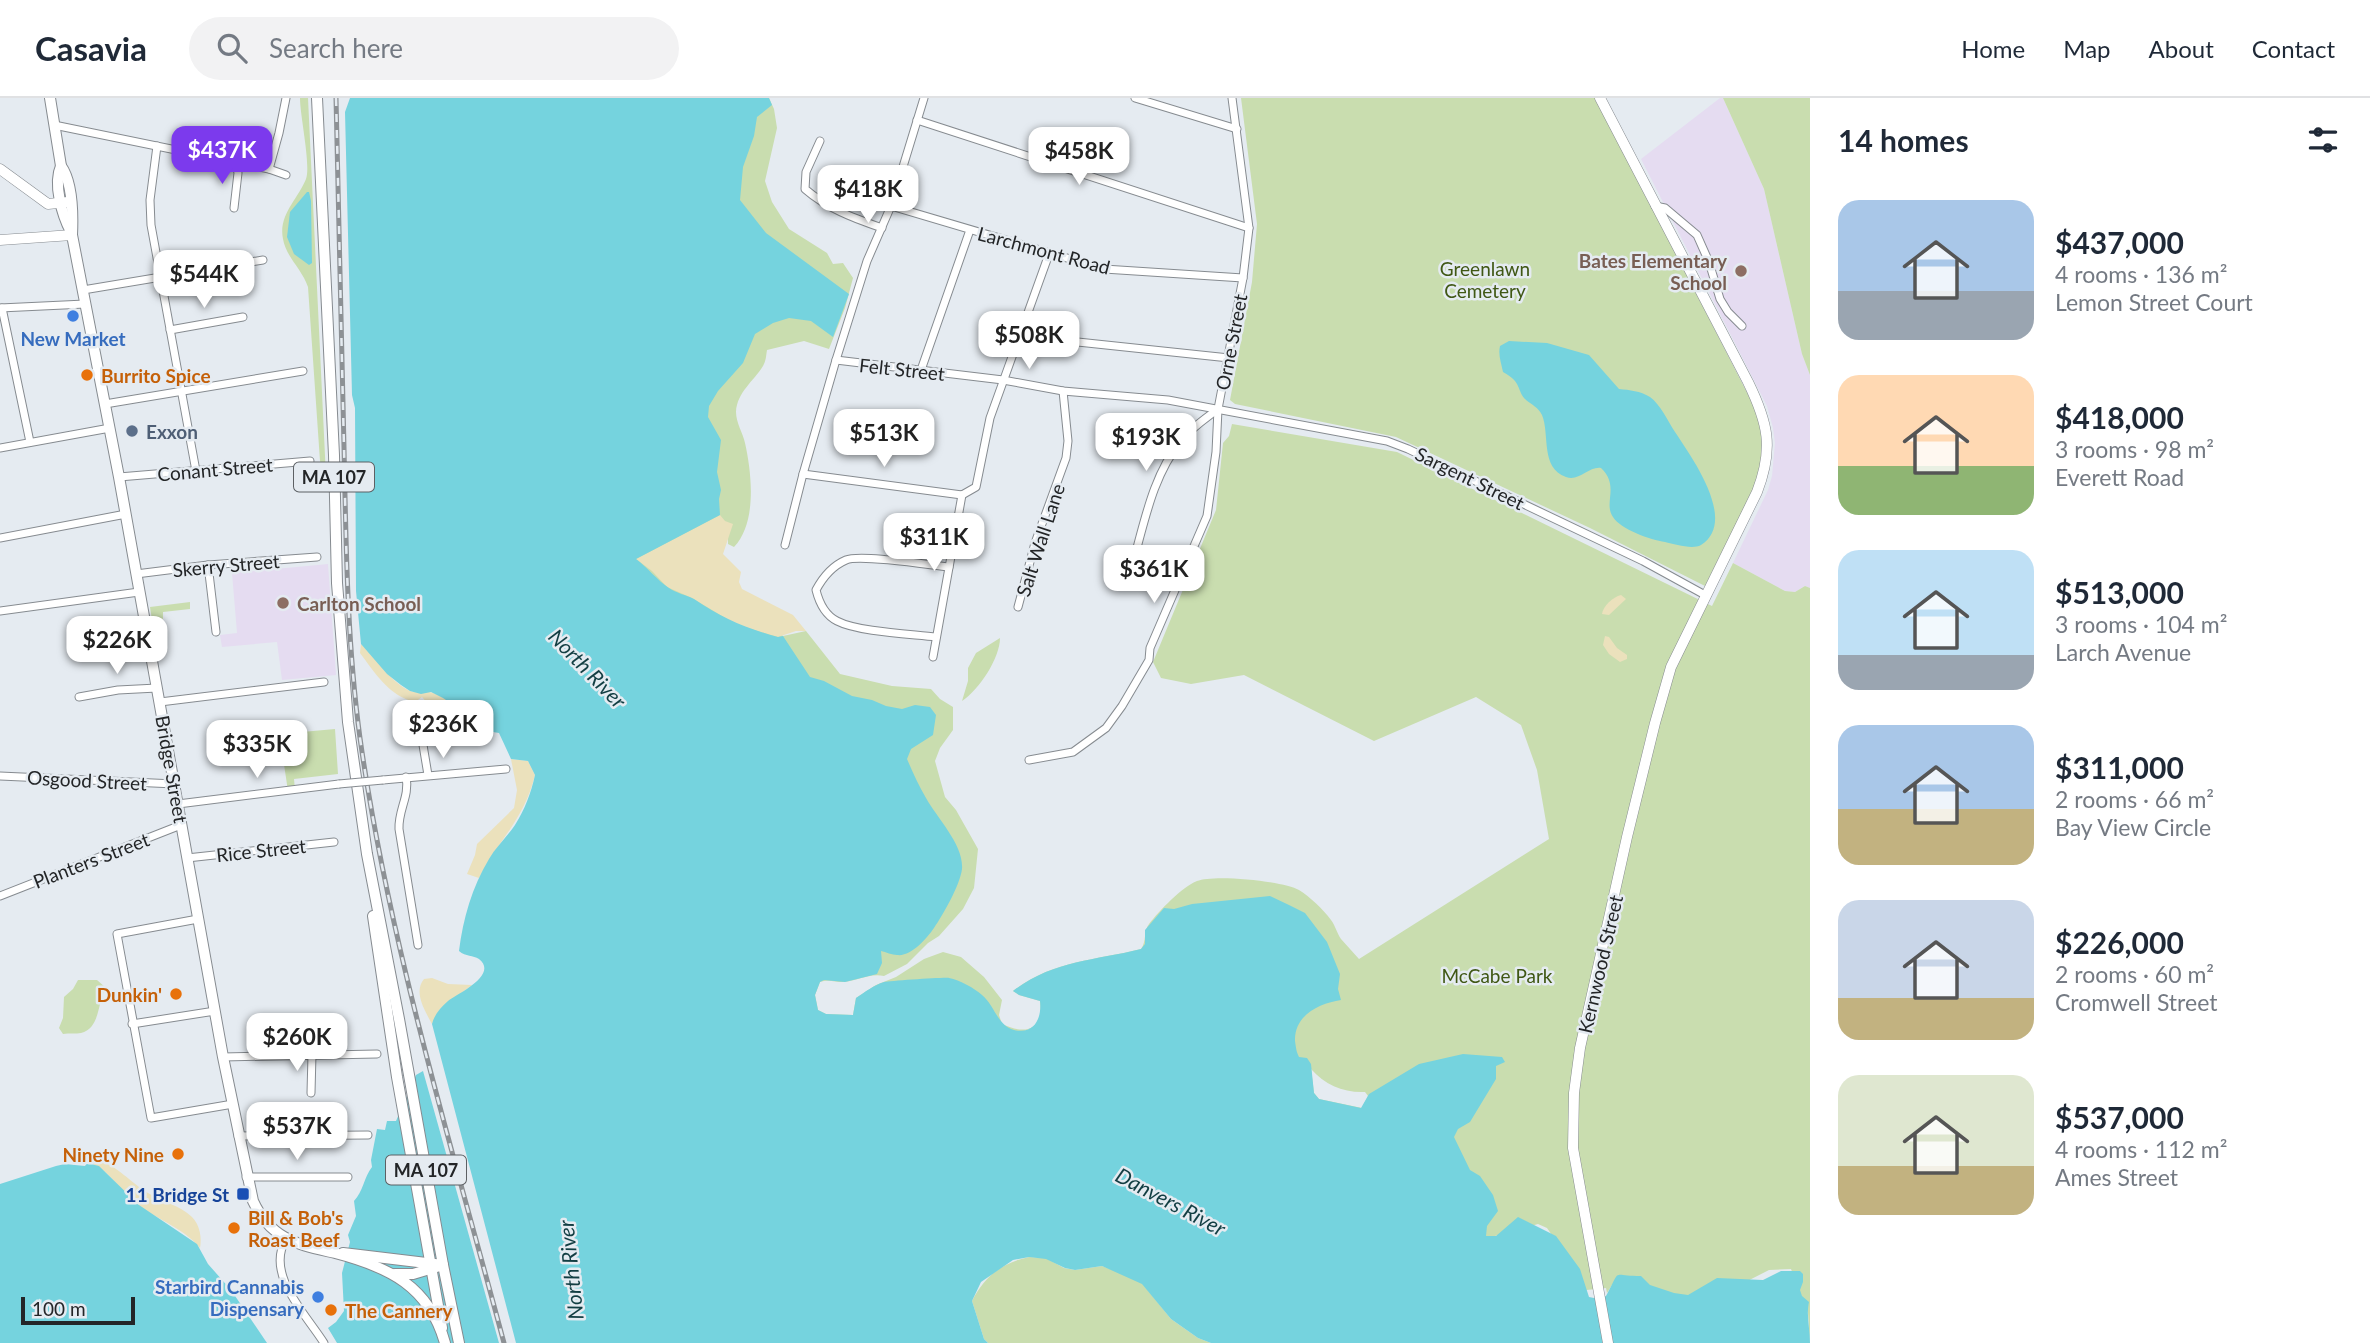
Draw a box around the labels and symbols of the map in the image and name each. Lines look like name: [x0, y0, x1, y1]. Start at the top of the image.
pin: $437K: [173, 126, 271, 186]
pin: $458K: [1030, 127, 1128, 187]
pin: $418K: [819, 166, 917, 225]
street label: Larchmont Road: [975, 221, 1113, 279]
place label: Bates Elementary School: [1579, 249, 1728, 294]
pin: $544K: [155, 250, 253, 310]
park label: Greenlawn Cemetery: [1440, 257, 1530, 302]
marker: Bates Elementary School: [1733, 263, 1749, 279]
street label: Orne Street: [1210, 292, 1252, 392]
marker: New Market: [65, 308, 81, 324]
pin: $508K: [980, 312, 1078, 371]
place label: New Market: [20, 327, 126, 350]
street label: Felt Street: [858, 353, 946, 385]
place label: Burrito Spice: [101, 364, 211, 387]
marker: Burrito Spice: [79, 367, 95, 383]
pin: $513K: [835, 410, 933, 469]
pin: $193K: [1097, 414, 1195, 473]
place label: Exxon: [146, 420, 198, 443]
marker: Exxon: [124, 423, 140, 439]
street label: Sargent Street: [1412, 442, 1528, 514]
street label: Conant Street: [156, 452, 274, 485]
road number: MA 107: [294, 463, 374, 492]
street label: Salt Wall Lane: [1011, 481, 1069, 599]
pin: $311K: [885, 514, 983, 573]
pin: $361K: [1105, 546, 1203, 605]
street label: Skerry Street: [172, 549, 281, 581]
place label: Carlton School: [297, 592, 421, 615]
marker: Carlton School: [275, 595, 291, 611]
pin: $226K: [68, 616, 166, 676]
water label: North River: [544, 623, 632, 713]
pin: $236K: [394, 700, 492, 760]
street label: Bridge Street: [151, 713, 193, 825]
pin: $335K: [208, 720, 306, 780]
street label: Osgood Street: [26, 765, 148, 795]
street label: Planters Street: [30, 827, 152, 893]
street label: Rice Street: [215, 834, 307, 866]
street label: Kernwood Street: [1573, 892, 1627, 1035]
park label: McCabe Park: [1441, 964, 1553, 987]
place label: Dunkin': [97, 983, 162, 1006]
marker: Dunkin': [168, 986, 184, 1002]
pin: $260K: [248, 1014, 346, 1073]
pin: $537K: [248, 1102, 346, 1162]
place label: Ninety Nine: [62, 1143, 164, 1166]
marker: Ninety Nine: [170, 1146, 186, 1162]
road number: MA 107: [386, 1156, 466, 1184]
water label: Danvers River: [1112, 1162, 1231, 1241]
place label: 11 Bridge St: [126, 1183, 229, 1206]
marker: 11 Bridge St: [235, 1186, 251, 1202]
place label: Bill & Bob's Roast Beef: [248, 1206, 343, 1251]
water label: North River: [552, 1218, 588, 1321]
marker: Bill & Bob's Roast Beef: [226, 1220, 242, 1236]
place label: Starbird Cannabis Dispensary: [155, 1275, 305, 1320]
marker: Starbird Cannabis Dispensary: [310, 1289, 326, 1305]
scale bar: [21, 1294, 135, 1326]
place label: The Cannery: [345, 1299, 454, 1322]
marker: The Cannery: [323, 1302, 339, 1318]

